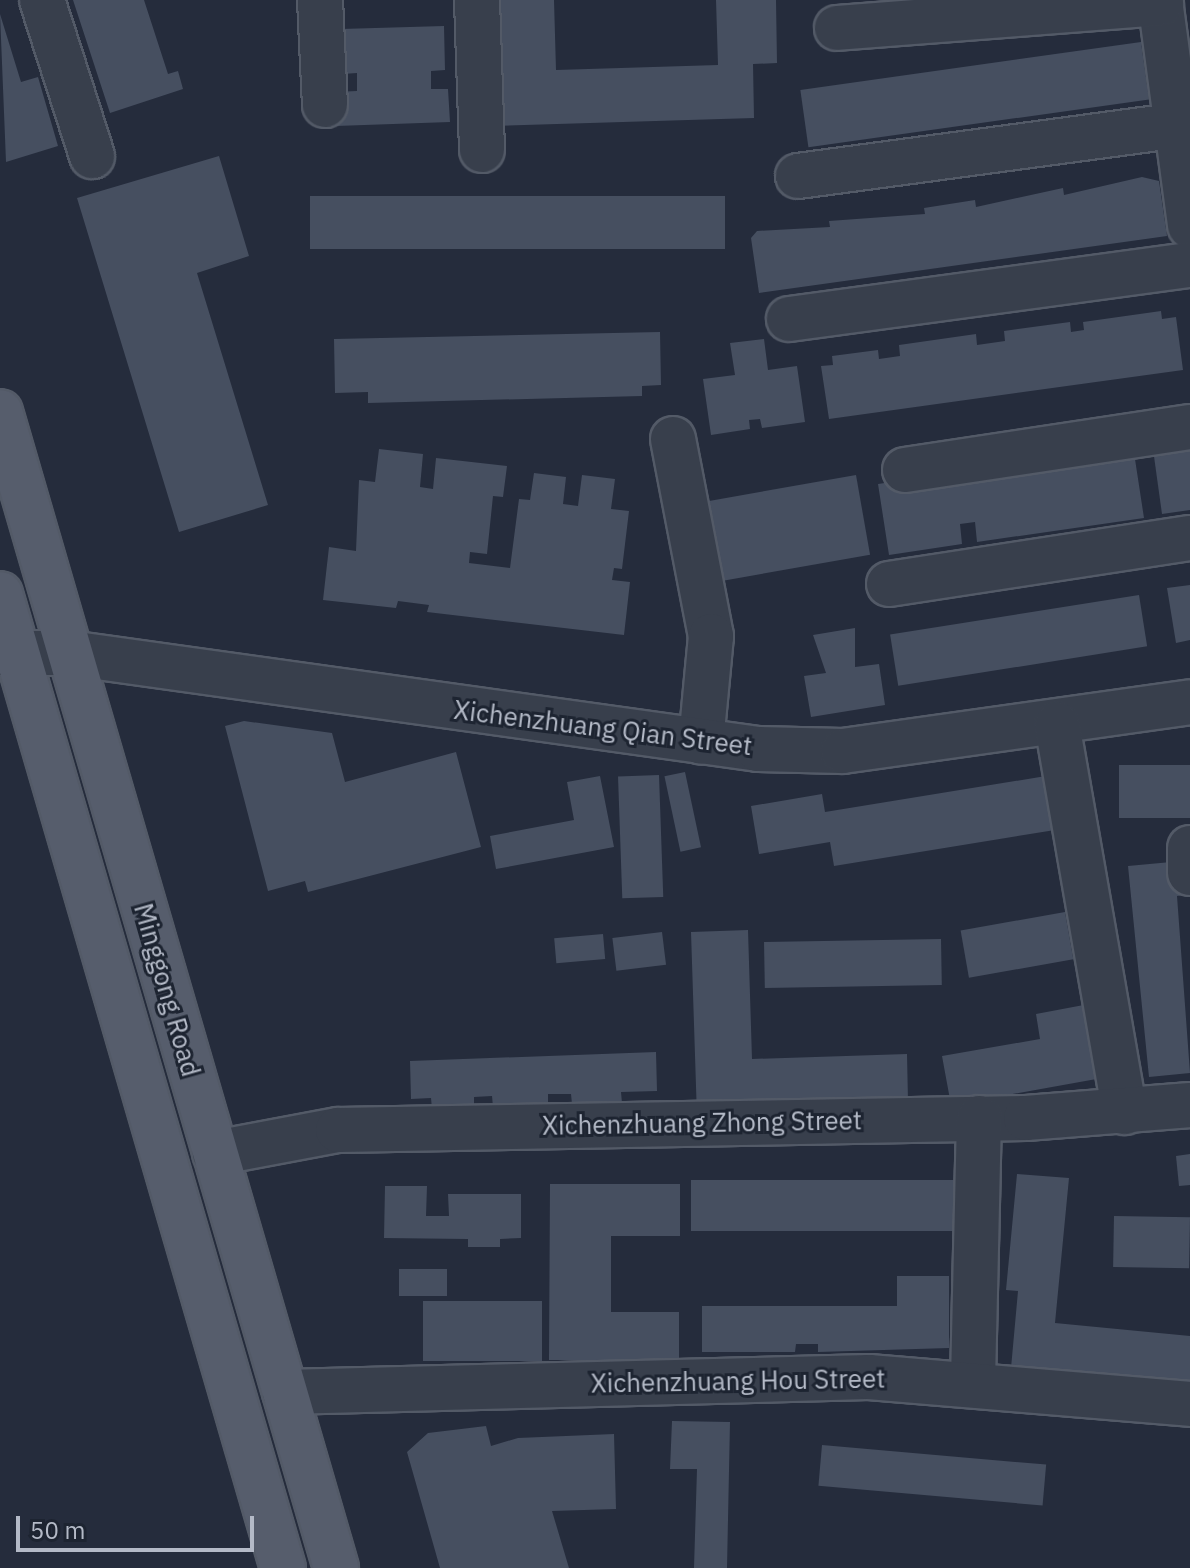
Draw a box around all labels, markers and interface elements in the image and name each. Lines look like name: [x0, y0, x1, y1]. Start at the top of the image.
street label: Xichenzhuang Qian Street: [452, 694, 754, 762]
street label: Minggong Road: [127, 900, 207, 1080]
street label: Xichenzhuang Zhong Street: [542, 1105, 862, 1141]
street label: Xichenzhuang Hou Street: [590, 1363, 886, 1399]
scale bar: [20, 1500, 258, 1550]
text: 50 m: [30, 1514, 85, 1546]

